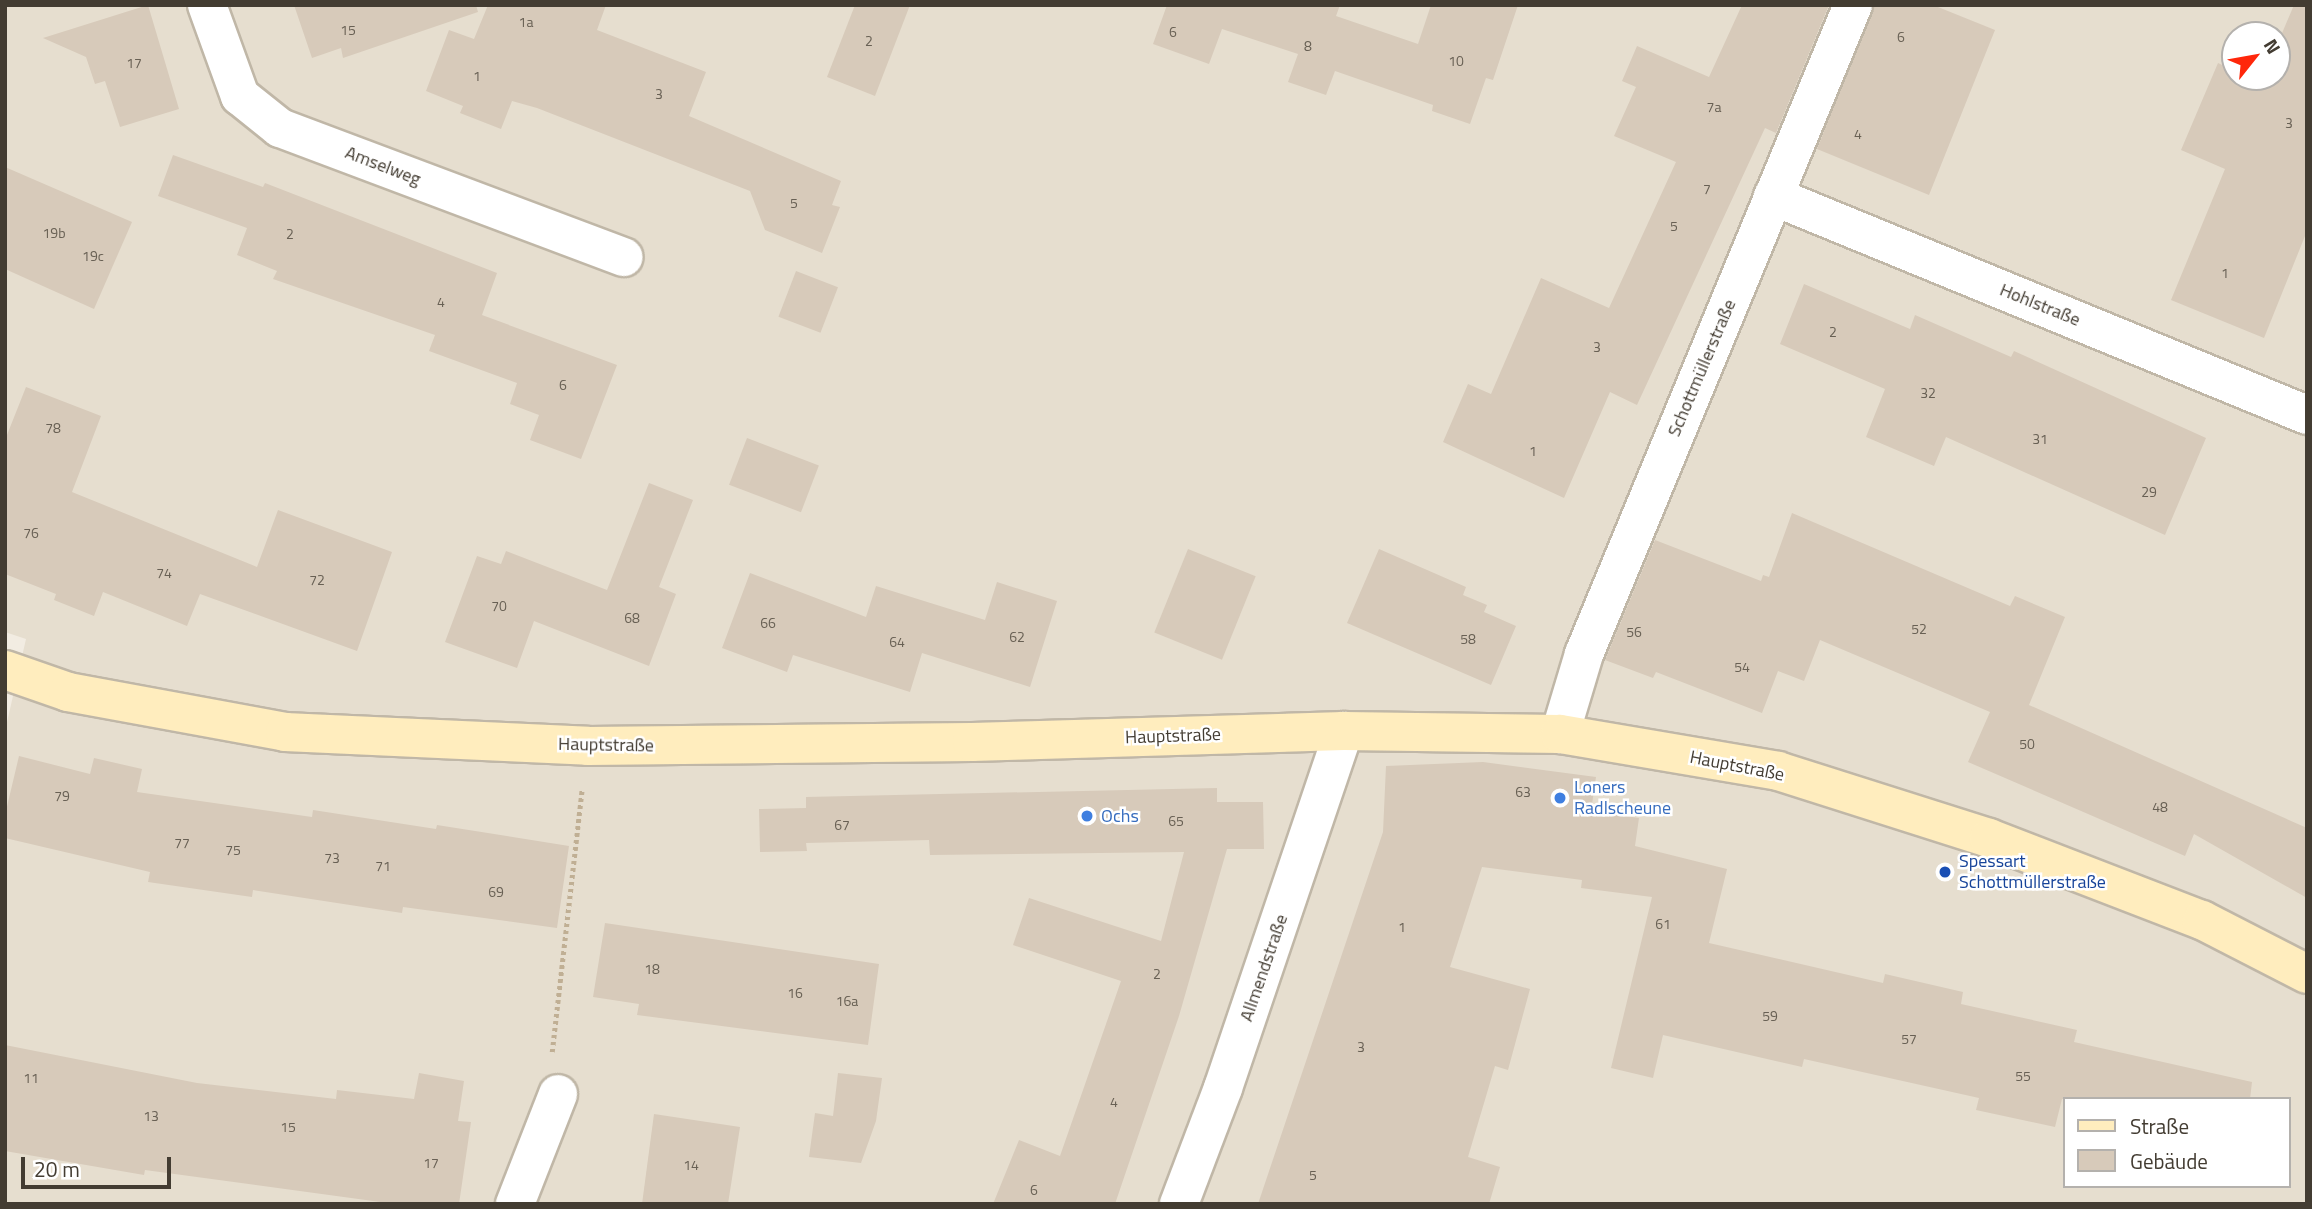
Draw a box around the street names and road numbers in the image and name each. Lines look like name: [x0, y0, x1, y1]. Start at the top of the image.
street label: Amselweg: [342, 142, 424, 190]
street label: Hohlstraße: [1997, 279, 2083, 331]
street label: Schottmüllerstraße: [1663, 296, 1741, 440]
street label: Hauptstraße: [1125, 724, 1221, 748]
street label: Hauptstraße: [558, 733, 654, 757]
street label: Hauptstraße: [1688, 746, 1786, 786]
street label: Allmendstraße: [1236, 912, 1292, 1024]

